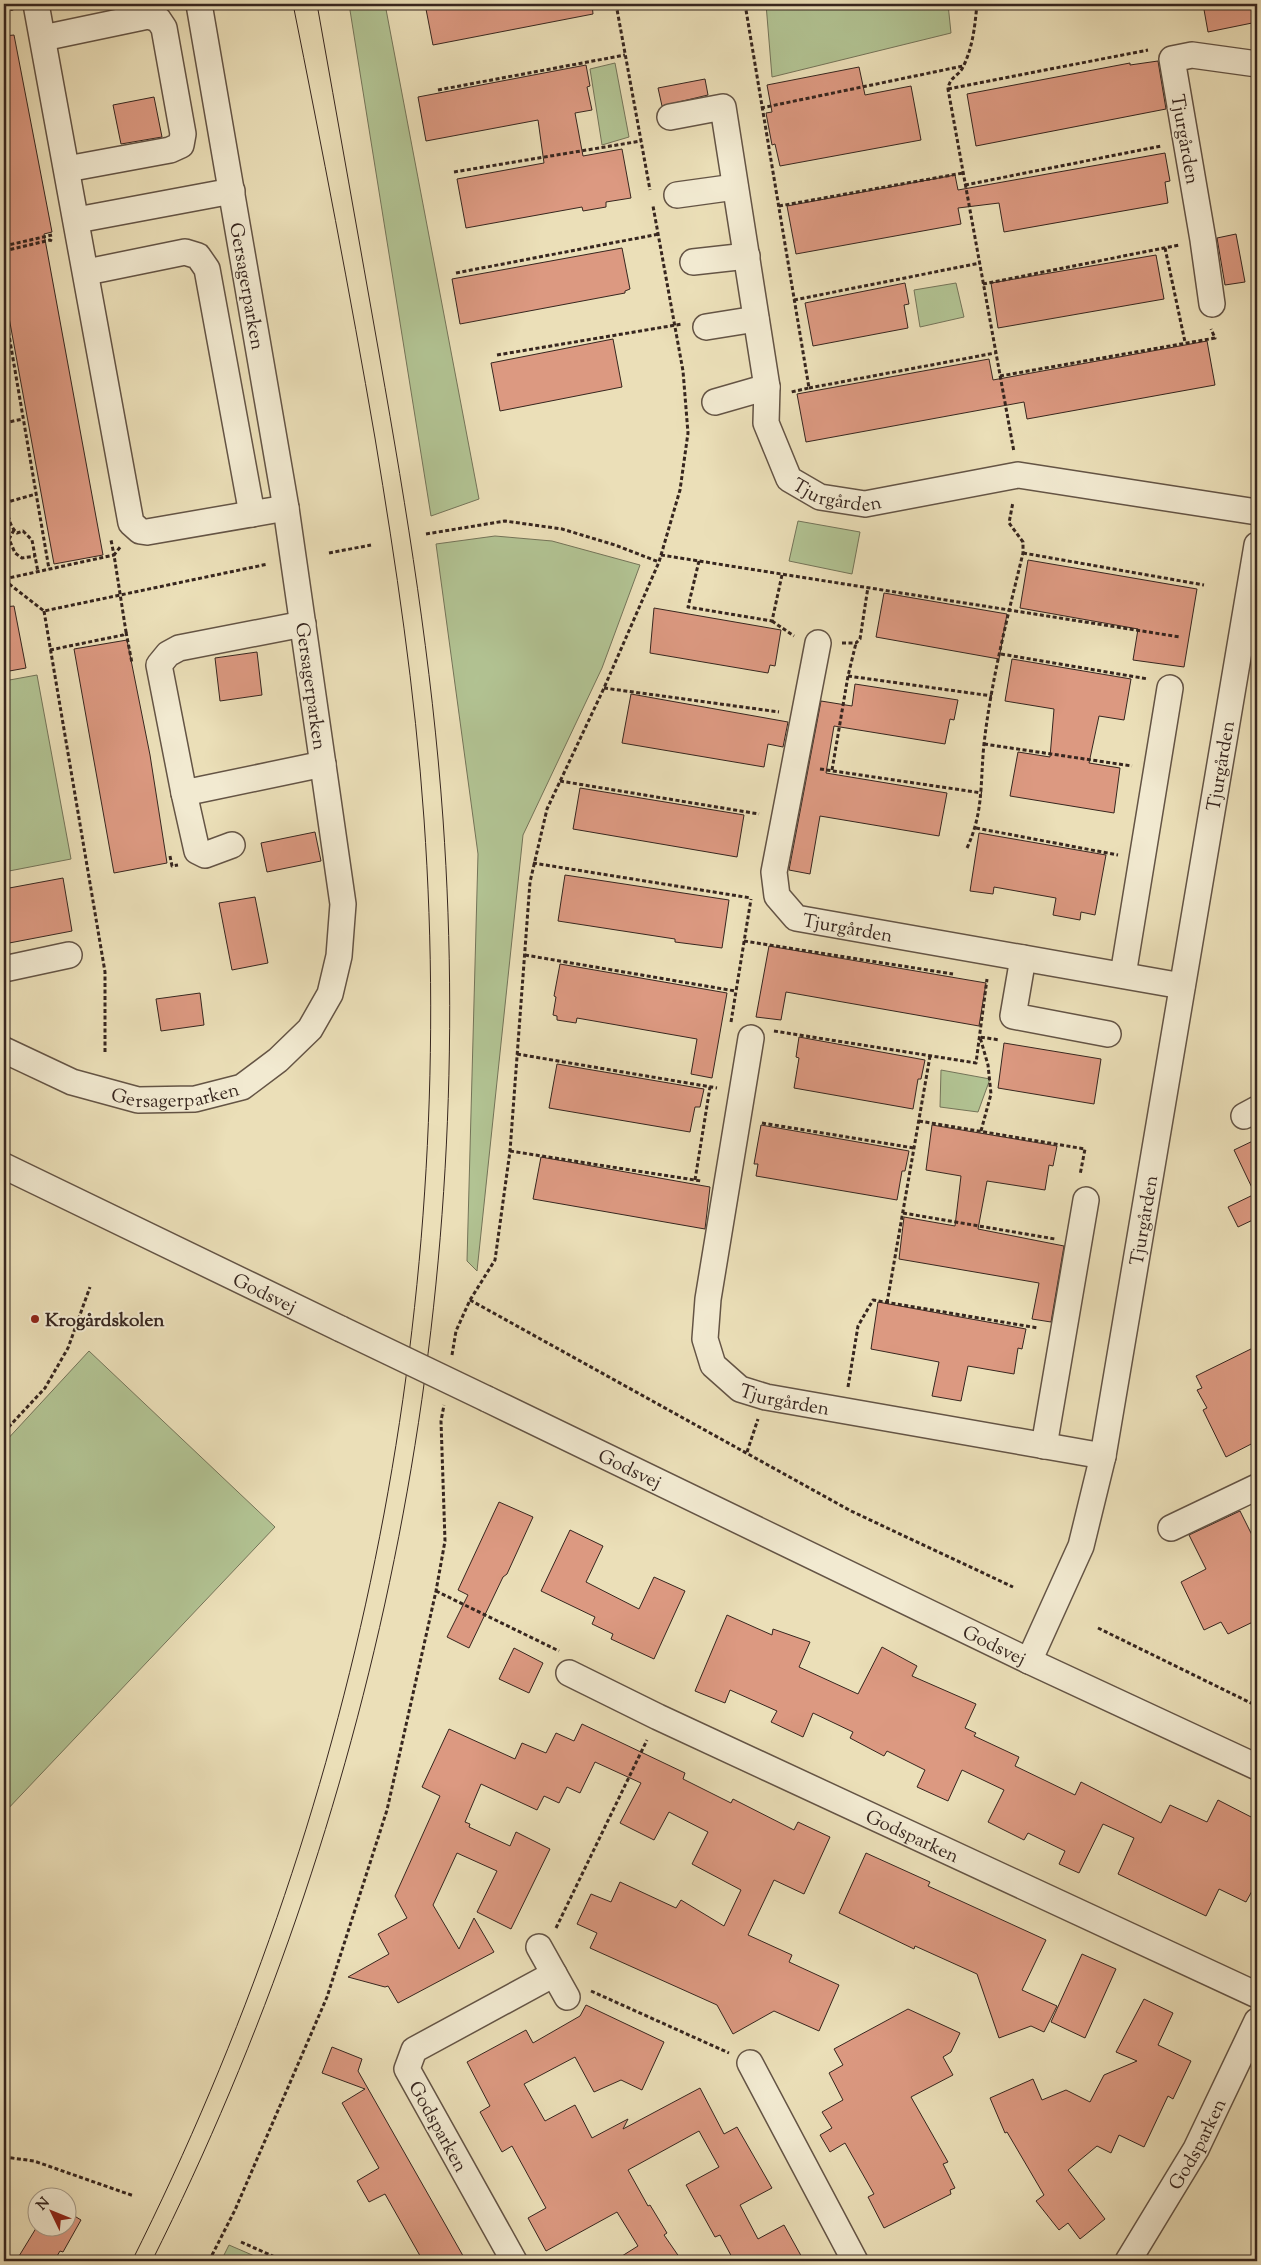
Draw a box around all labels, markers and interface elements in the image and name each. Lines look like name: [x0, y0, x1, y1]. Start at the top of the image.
street label: Tjurgården: [1162, 92, 1205, 187]
street label: Gersagerparken: [221, 221, 270, 352]
street label: Tjurgården: [787, 473, 884, 520]
street label: Gersagerparken: [287, 621, 332, 752]
street label: Tjurgården: [1201, 719, 1243, 813]
street label: Tjurgården: [800, 908, 894, 951]
street label: Gersagerparken: [108, 1077, 242, 1116]
street label: Tjurgården: [1124, 1174, 1166, 1268]
street label: Godsvej: [228, 1268, 300, 1321]
place label: Krogårdskolen: [45, 1308, 165, 1335]
marker: Krogårdskolen: [29, 1313, 41, 1325]
street label: Tjurgården: [736, 1379, 831, 1424]
street label: Godsvej: [593, 1444, 665, 1497]
street label: Godsvej: [957, 1620, 1030, 1674]
street label: Godsparken: [860, 1804, 963, 1871]
street label: Godsparken: [401, 2077, 473, 2178]
street label: Godsparken: [1163, 2094, 1234, 2196]
north arrow: [28, 2188, 78, 2238]
text: N: [33, 2194, 55, 2215]

